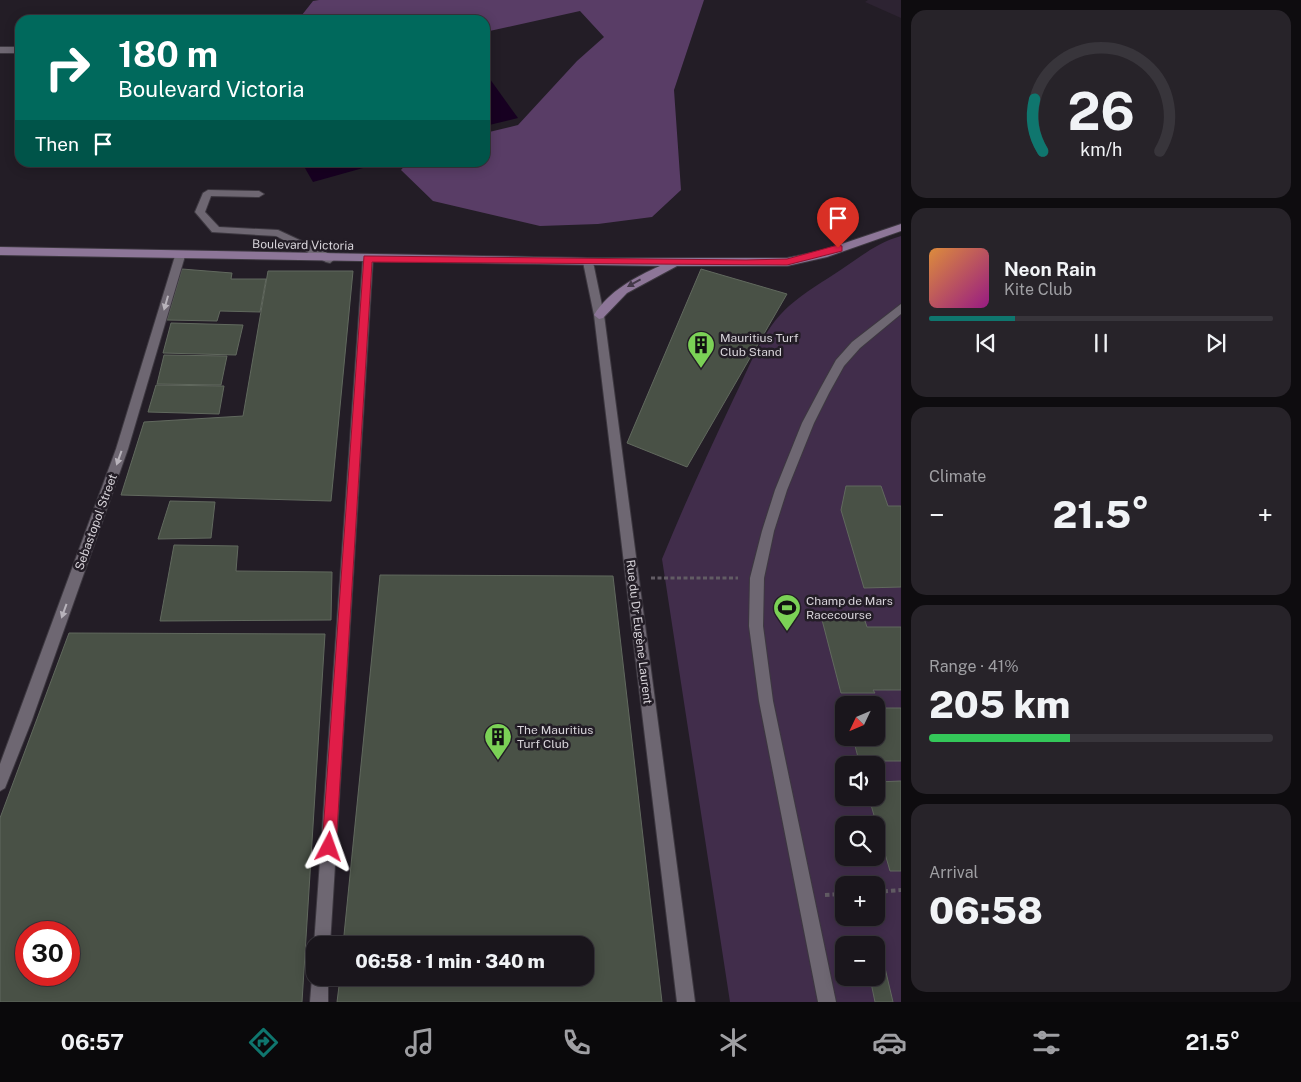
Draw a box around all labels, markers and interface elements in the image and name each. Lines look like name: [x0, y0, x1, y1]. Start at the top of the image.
text: 180 m: [118, 34, 218, 75]
icon: right: [35, 35, 100, 100]
text: Boulevard Victoria: [118, 76, 305, 102]
text: 26: [1067, 81, 1135, 142]
icon: arrive: [89, 130, 117, 158]
text: Then: [35, 133, 79, 155]
text: km/h: [1080, 139, 1122, 160]
pin: [817, 197, 859, 248]
icon: arrive: [824, 204, 852, 232]
street label: Boulevard Victoria: [252, 237, 354, 253]
text: Neon Rain: [1004, 258, 1096, 280]
one-way arrow: [627, 279, 642, 287]
text: Kite Club: [1004, 280, 1072, 299]
one-way arrow: [161, 295, 169, 310]
icon: previous: [972, 329, 1000, 357]
icon: pause: [1087, 329, 1115, 357]
icon: next: [1202, 329, 1230, 357]
building icon: Mauritius Turf Club Stand: [686, 330, 716, 369]
place label: Mauritius Turf Club Stand: [720, 331, 799, 359]
one-way arrow: [115, 451, 123, 466]
text: Climate: [929, 467, 986, 486]
street label: Sebastopol Street: [72, 472, 120, 572]
text: 21.5°: [1053, 492, 1149, 537]
text: −: [929, 498, 945, 531]
text: +: [1257, 498, 1273, 531]
street label: Rue du Dr Eugène Laurent: [623, 559, 655, 705]
sports icon: Champ de Mars Racecourse: [772, 593, 802, 632]
place label: Champ de Mars Racecourse: [806, 594, 893, 622]
one-way arrow: [60, 604, 68, 619]
text: Range · 41%: [929, 657, 1019, 676]
text: 205 km: [929, 682, 1070, 727]
north arrow: [835, 696, 885, 746]
map controls: [835, 696, 885, 986]
building icon: The Mauritius Turf Club: [483, 722, 513, 761]
place label: The Mauritius Turf Club: [517, 723, 593, 751]
button: sound: [835, 756, 885, 806]
button: search: [835, 816, 885, 866]
position arrow: [302, 820, 354, 872]
text: Arrival: [929, 863, 978, 882]
button: +: [835, 876, 885, 926]
text: 06:58: [929, 888, 1043, 933]
speed limit sign: 30: [15, 921, 80, 986]
button: −: [835, 936, 885, 986]
text: 06:58 · 1 min · 340 m: [355, 950, 545, 972]
icon: directions: [246, 1025, 281, 1060]
icon: music: [402, 1025, 437, 1060]
icon: phone: [559, 1025, 594, 1060]
icon: climate: [716, 1025, 751, 1060]
icon: car: [872, 1025, 907, 1060]
icon: filters: [1029, 1025, 1064, 1060]
text: 06:57: [61, 1029, 124, 1055]
text: 21.5°: [1186, 1029, 1240, 1055]

